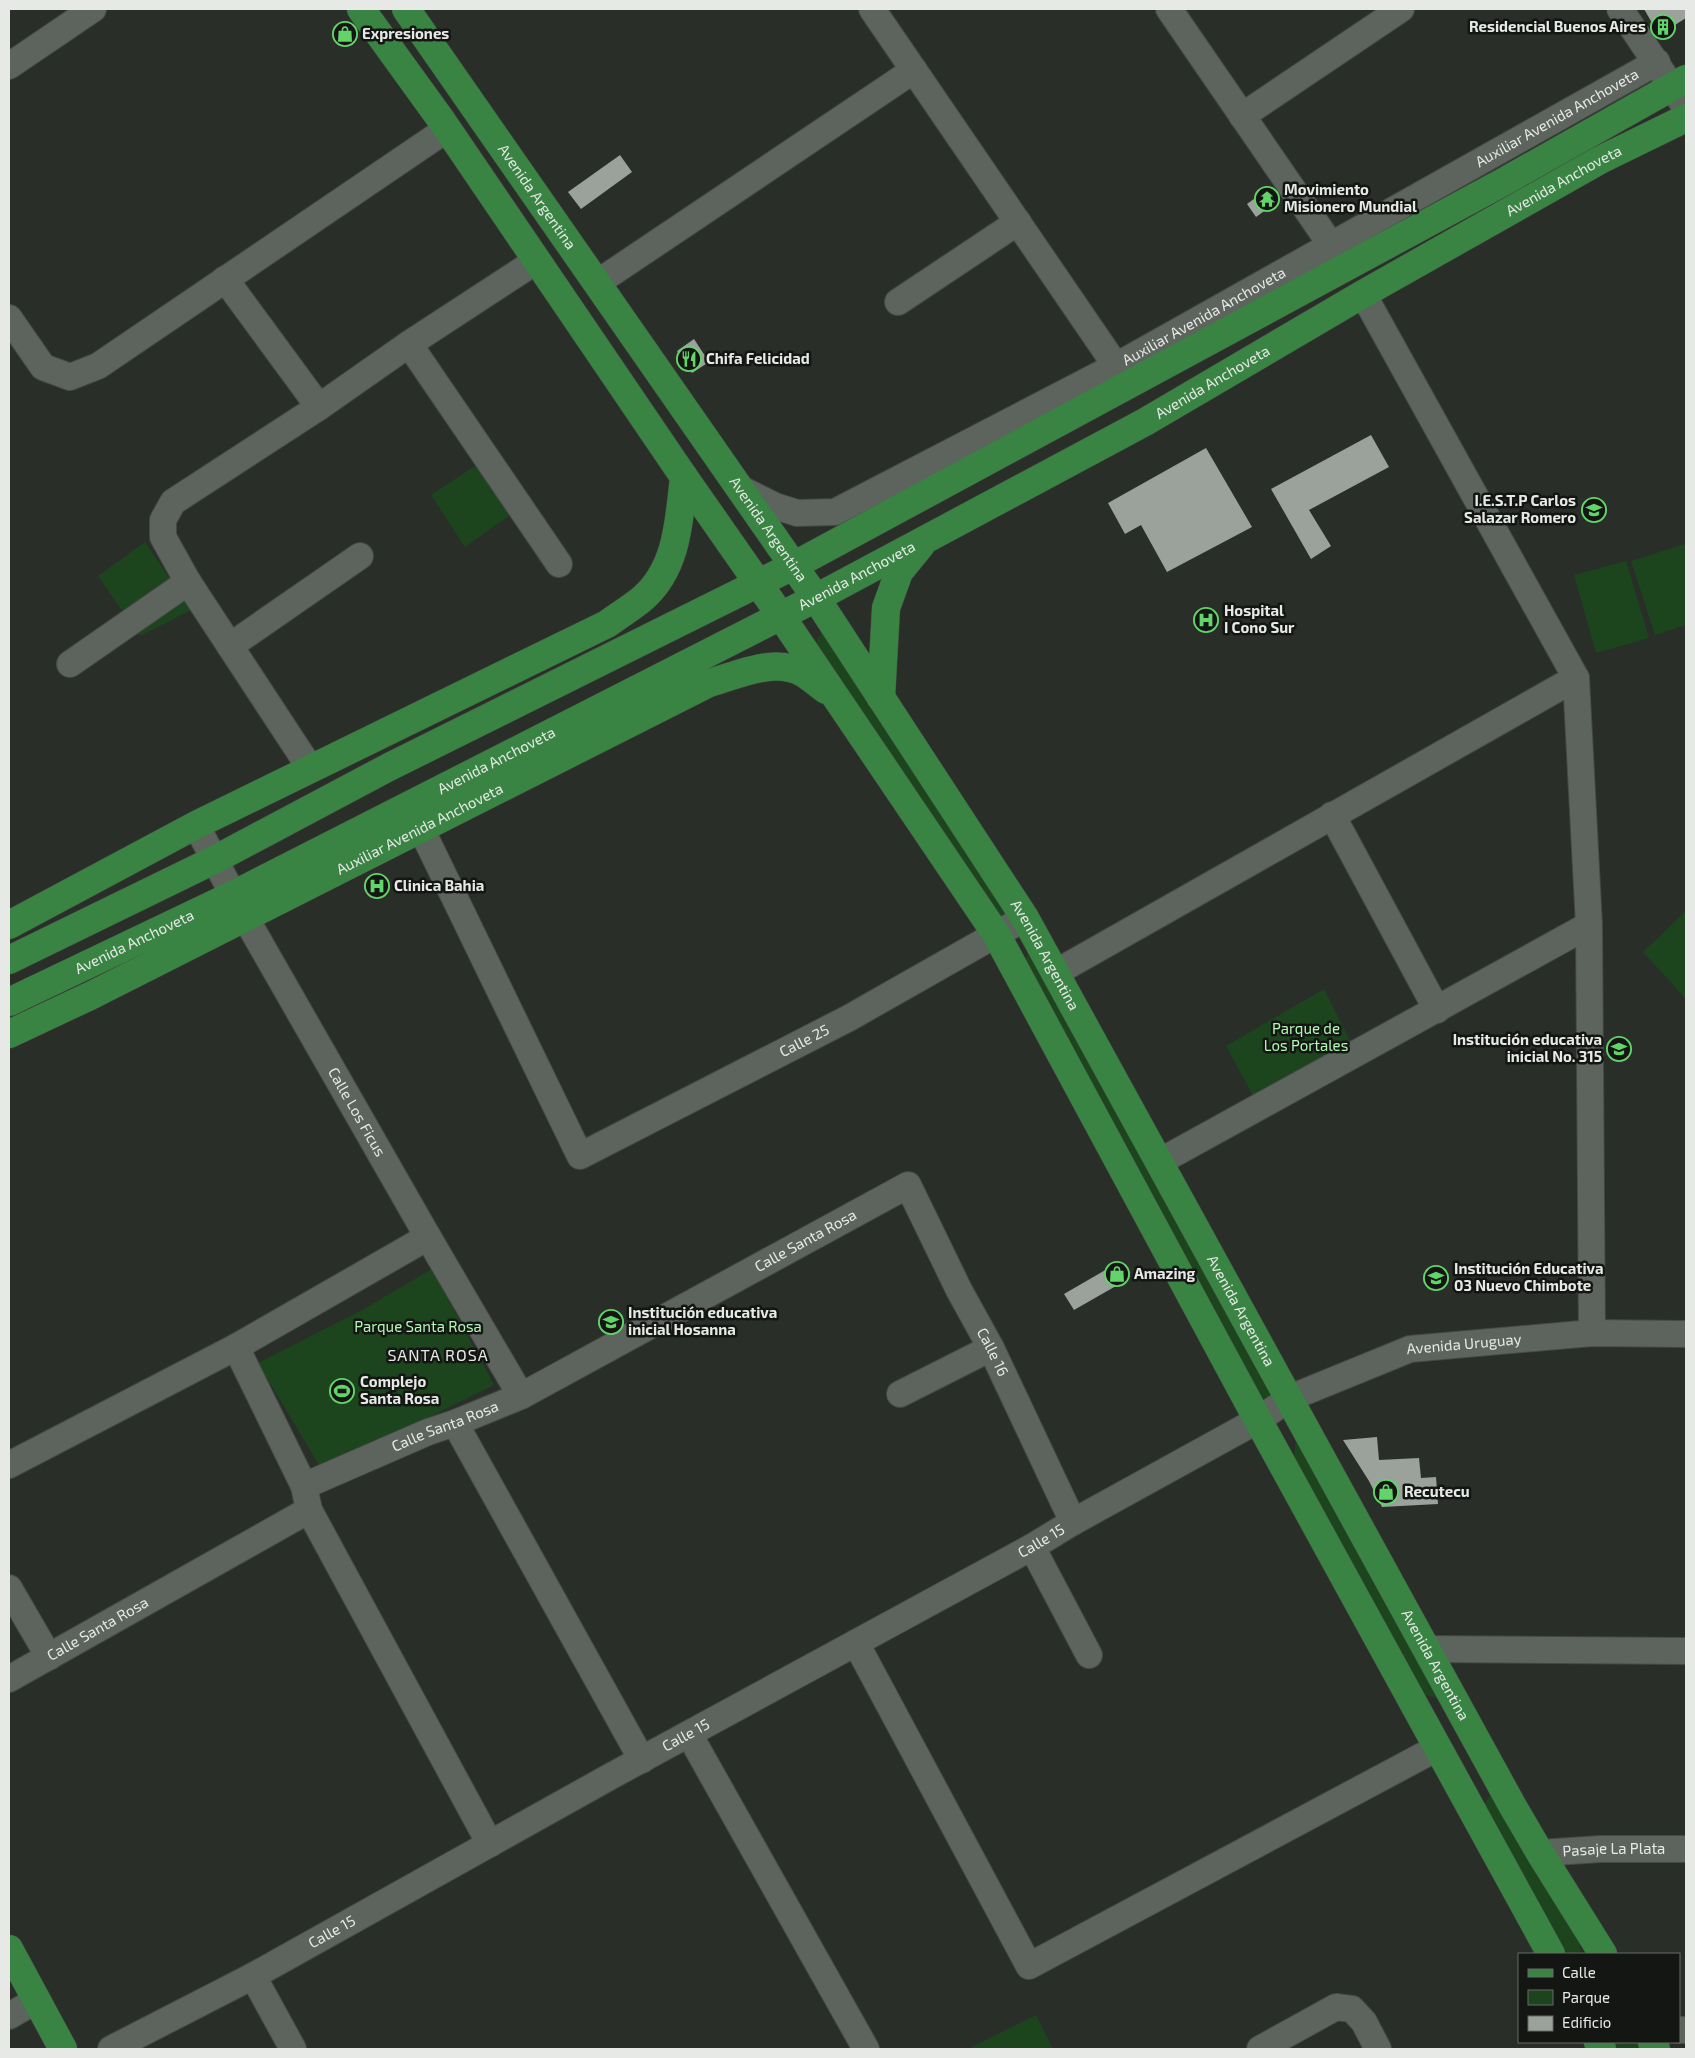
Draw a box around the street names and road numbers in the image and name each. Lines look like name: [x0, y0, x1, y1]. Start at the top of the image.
street label: Auxiliar Avenida Anchoveta: [1472, 64, 1641, 170]
street label: Avenida Argentina: [495, 140, 580, 252]
street label: Avenida Anchoveta: [1502, 141, 1624, 219]
street label: Auxiliar Avenida Anchoveta: [1119, 263, 1288, 369]
street label: Avenida Anchoveta: [1152, 341, 1273, 422]
street label: Avenida Argentina: [726, 473, 812, 585]
street label: Avenida Anchoveta: [795, 537, 918, 613]
street label: Avenida Anchoveta: [434, 722, 558, 797]
street label: Auxiliar Avenida Anchoveta: [333, 779, 506, 878]
street label: Avenida Argentina: [1007, 896, 1084, 1013]
street label: Avenida Anchoveta: [72, 905, 196, 977]
street label: Calle 25: [776, 1020, 832, 1060]
street label: Calle Los Ficus: [325, 1064, 390, 1159]
street label: Calle Santa Rosa: [751, 1205, 859, 1275]
street label: Avenida Argentina: [1204, 1252, 1279, 1369]
street label: Calle 16: [974, 1324, 1013, 1379]
street label: Avenida Uruguay: [1406, 1329, 1522, 1357]
street label: Calle Santa Rosa: [388, 1396, 501, 1455]
street label: Calle 15: [1014, 1519, 1067, 1561]
street label: Calle Santa Rosa: [44, 1592, 151, 1664]
street label: Avenida Argentina: [1398, 1606, 1474, 1723]
street label: Calle 15: [659, 1714, 712, 1755]
street label: Pasaje La Plata: [1562, 1839, 1665, 1859]
street label: Calle 15: [305, 1911, 358, 1951]

